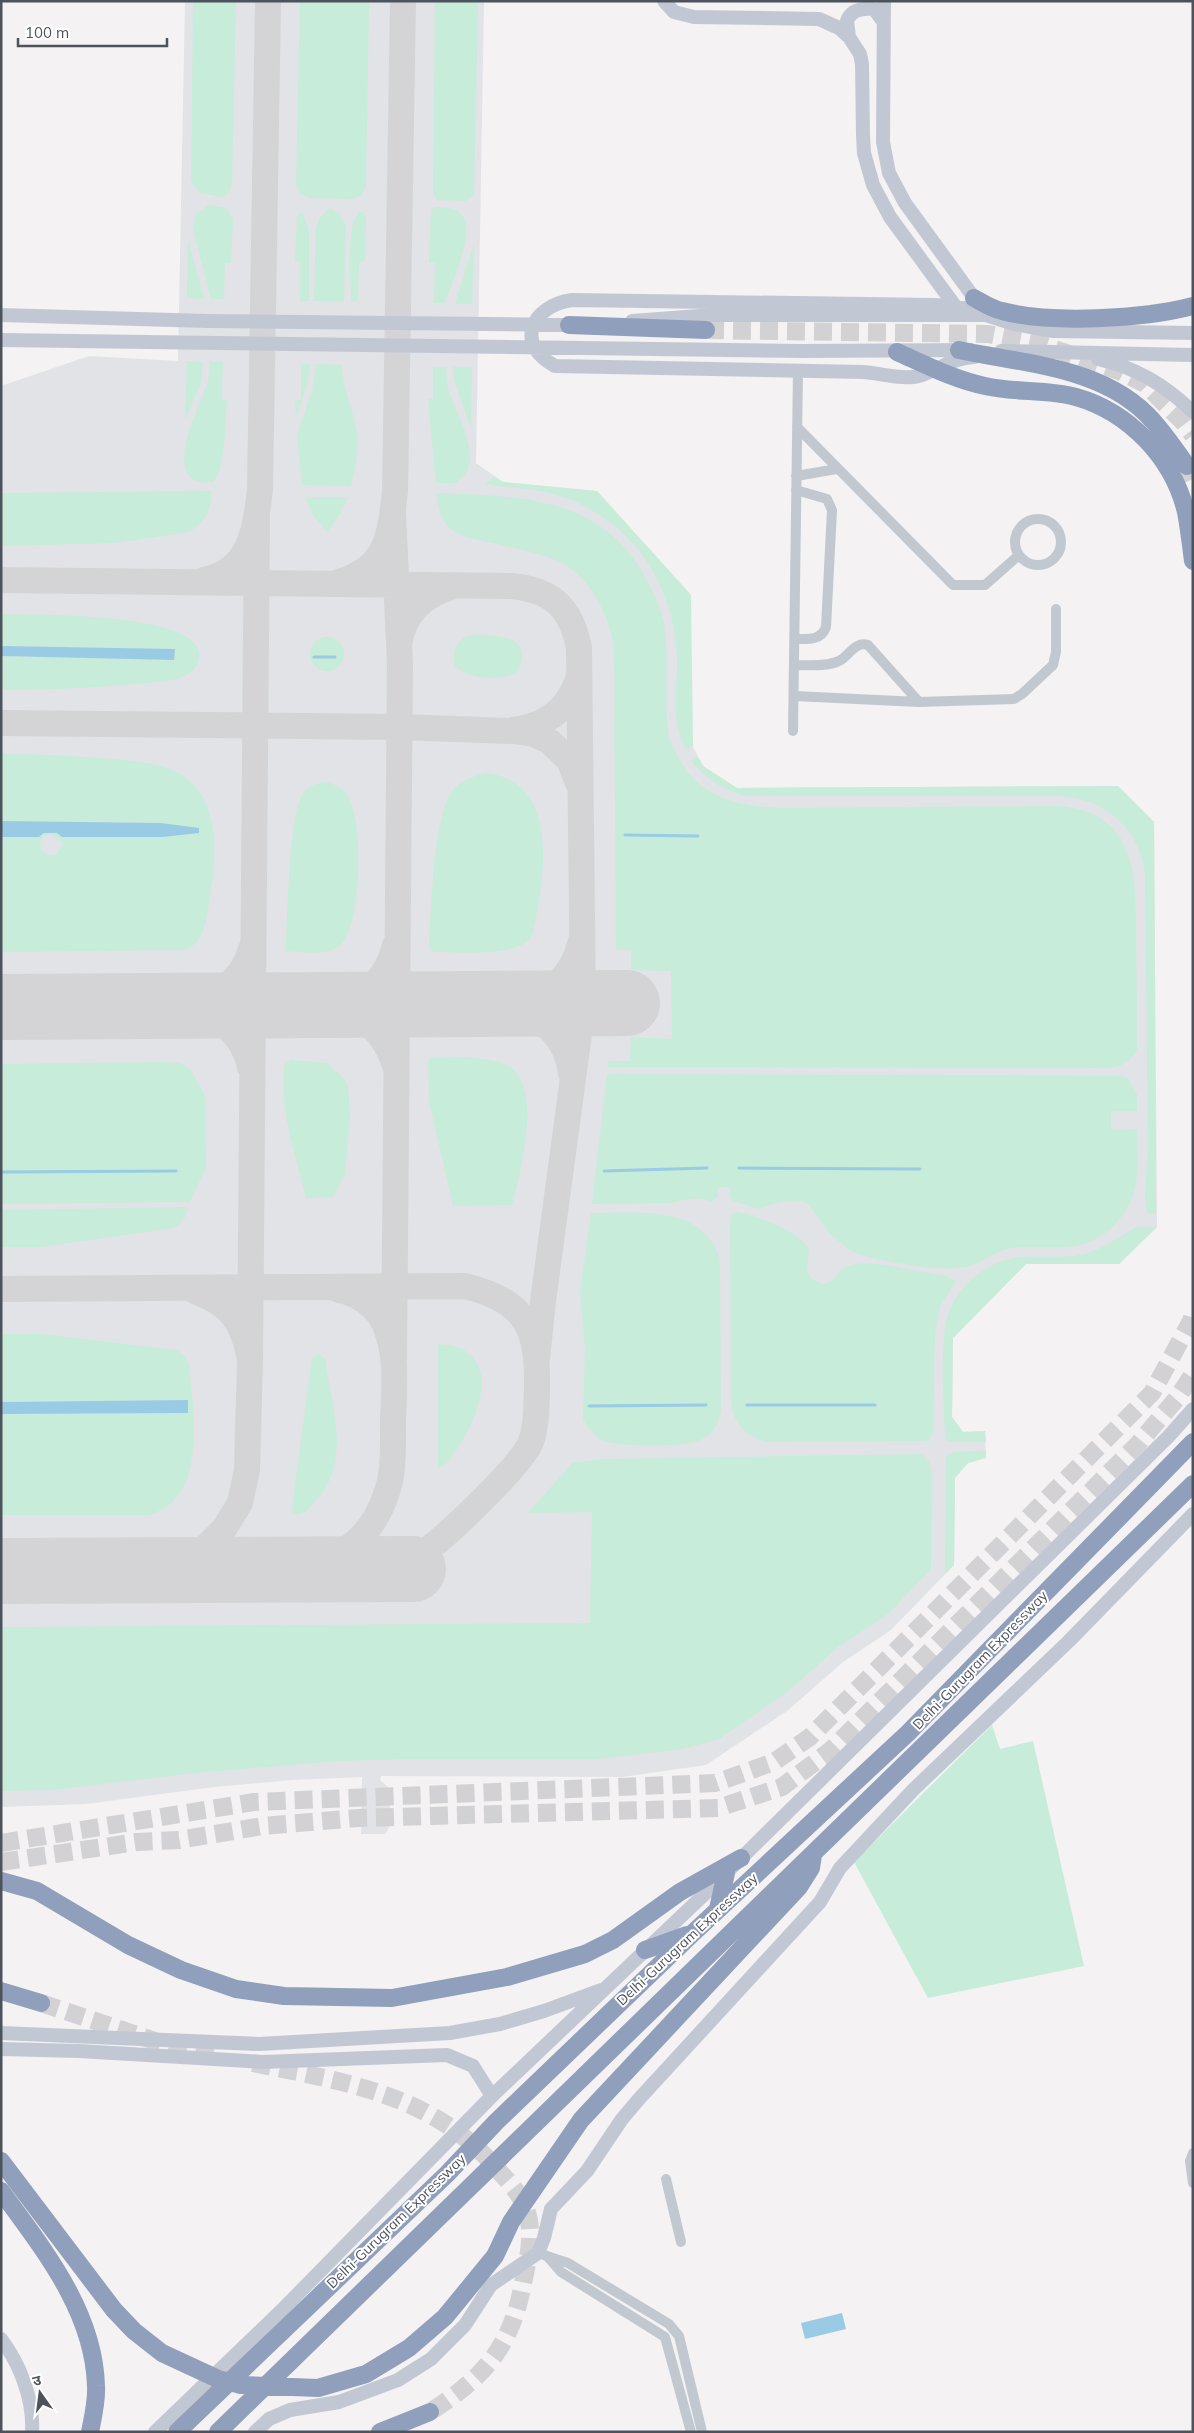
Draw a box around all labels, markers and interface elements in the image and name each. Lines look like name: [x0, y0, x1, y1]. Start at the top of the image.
scale bar: [18, 15, 166, 47]
text: 100 m: [25, 23, 69, 42]
street label: Delhi-Gurugram Expressway: [909, 1586, 1052, 1733]
street label: Delhi-Gurugram Expressway: [613, 1868, 762, 2009]
street label: Delhi-Gurugram Expressway: [323, 2149, 470, 2292]
north arrow: [15, 2368, 65, 2418]
text: उ: [31, 2370, 44, 2390]

